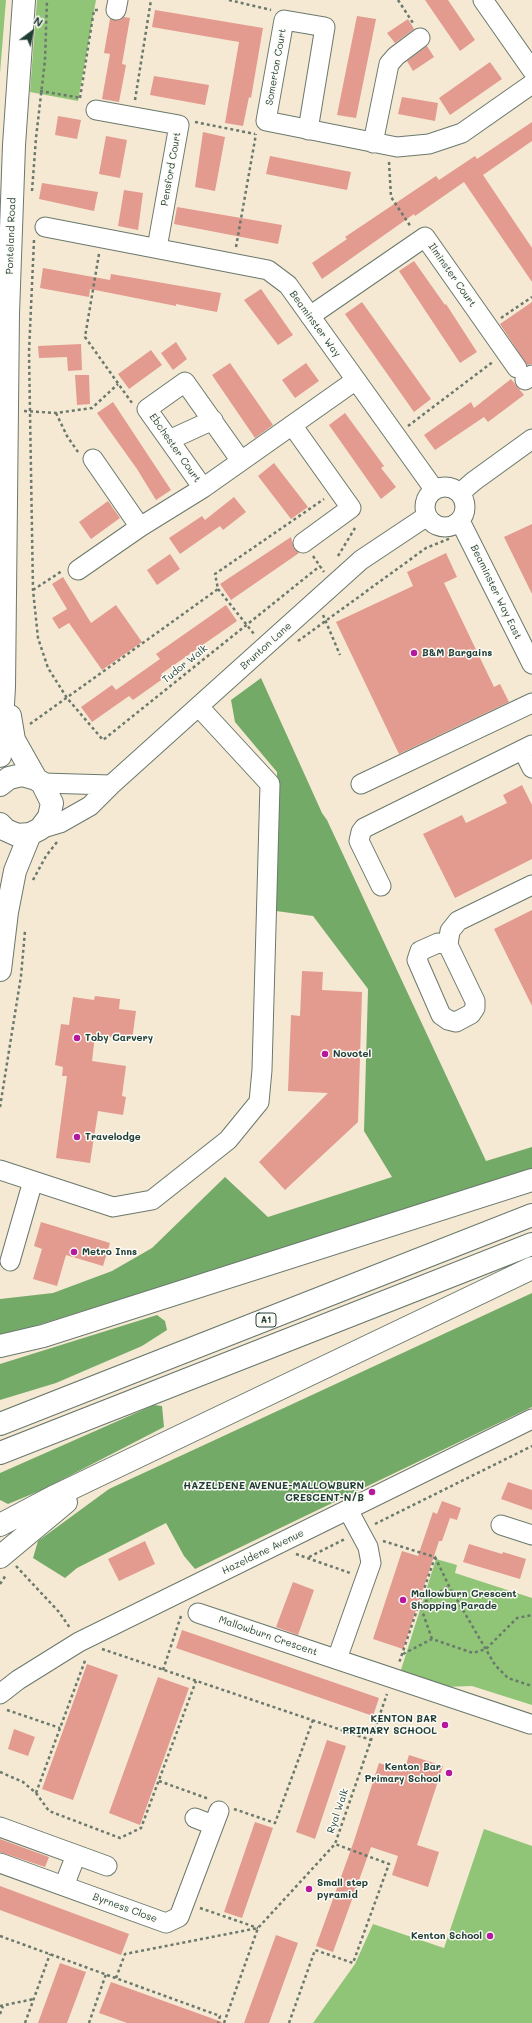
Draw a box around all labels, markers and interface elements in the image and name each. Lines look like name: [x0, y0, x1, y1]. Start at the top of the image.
north arrow: [12, 12, 52, 52]
text: N: [31, 13, 46, 30]
street label: Somerton Court: [263, 28, 289, 106]
street label: Pensford Court: [159, 131, 183, 207]
street label: Ponteland Road: [4, 197, 18, 275]
street label: Ilminster Court: [426, 241, 478, 309]
street label: Beaminster Way: [287, 288, 343, 360]
street label: Ebchester Court: [147, 411, 203, 485]
street label: Beaminster Way East: [468, 543, 524, 641]
street label: Brunton Lane: [238, 620, 294, 672]
street label: Tudor Walk: [160, 642, 210, 686]
place label: B&M Bargains: [422, 647, 492, 659]
marker: B&M Bargains: [409, 648, 419, 658]
place label: Toby Carvery: [85, 1032, 153, 1044]
marker: Toby Carvery: [72, 1033, 82, 1043]
place label: Novotel: [333, 1048, 371, 1060]
marker: Novotel: [320, 1049, 330, 1059]
place label: Travelodge: [85, 1131, 141, 1143]
marker: Travelodge: [72, 1132, 82, 1142]
place label: Metro Inns: [82, 1246, 137, 1258]
marker: Metro Inns: [69, 1247, 79, 1257]
road number: A1: [256, 1313, 276, 1327]
place label: HAZELDENE AVENUE-MALLOWBURN CRESCENT-N/B: [183, 1480, 364, 1504]
marker: HAZELDENE AVENUE-MALLOWBURN CRESCENT-N/B: [367, 1487, 377, 1497]
street label: Hazeldene Avenue: [220, 1527, 306, 1577]
place label: Mallowburn Crescent Shopping Parade: [411, 1588, 517, 1612]
marker: Mallowburn Crescent Shopping Parade: [398, 1595, 408, 1605]
street label: Mallowburn Crescent: [217, 1613, 319, 1659]
place label: KENTON BAR PRIMARY SCHOOL: [342, 1713, 437, 1736]
marker: KENTON BAR PRIMARY SCHOOL: [440, 1720, 450, 1730]
place label: Kenton Bar Primary School: [364, 1761, 441, 1784]
marker: Kenton Bar Primary School: [444, 1768, 454, 1778]
street label: Ryal Walk: [325, 1787, 351, 1835]
place label: Small step pyramid: [317, 1877, 368, 1900]
marker: Small step pyramid: [304, 1884, 314, 1894]
street label: Byrness Close: [91, 1891, 159, 1925]
place label: Kenton School: [411, 1930, 482, 1942]
marker: Kenton School: [485, 1931, 495, 1941]

